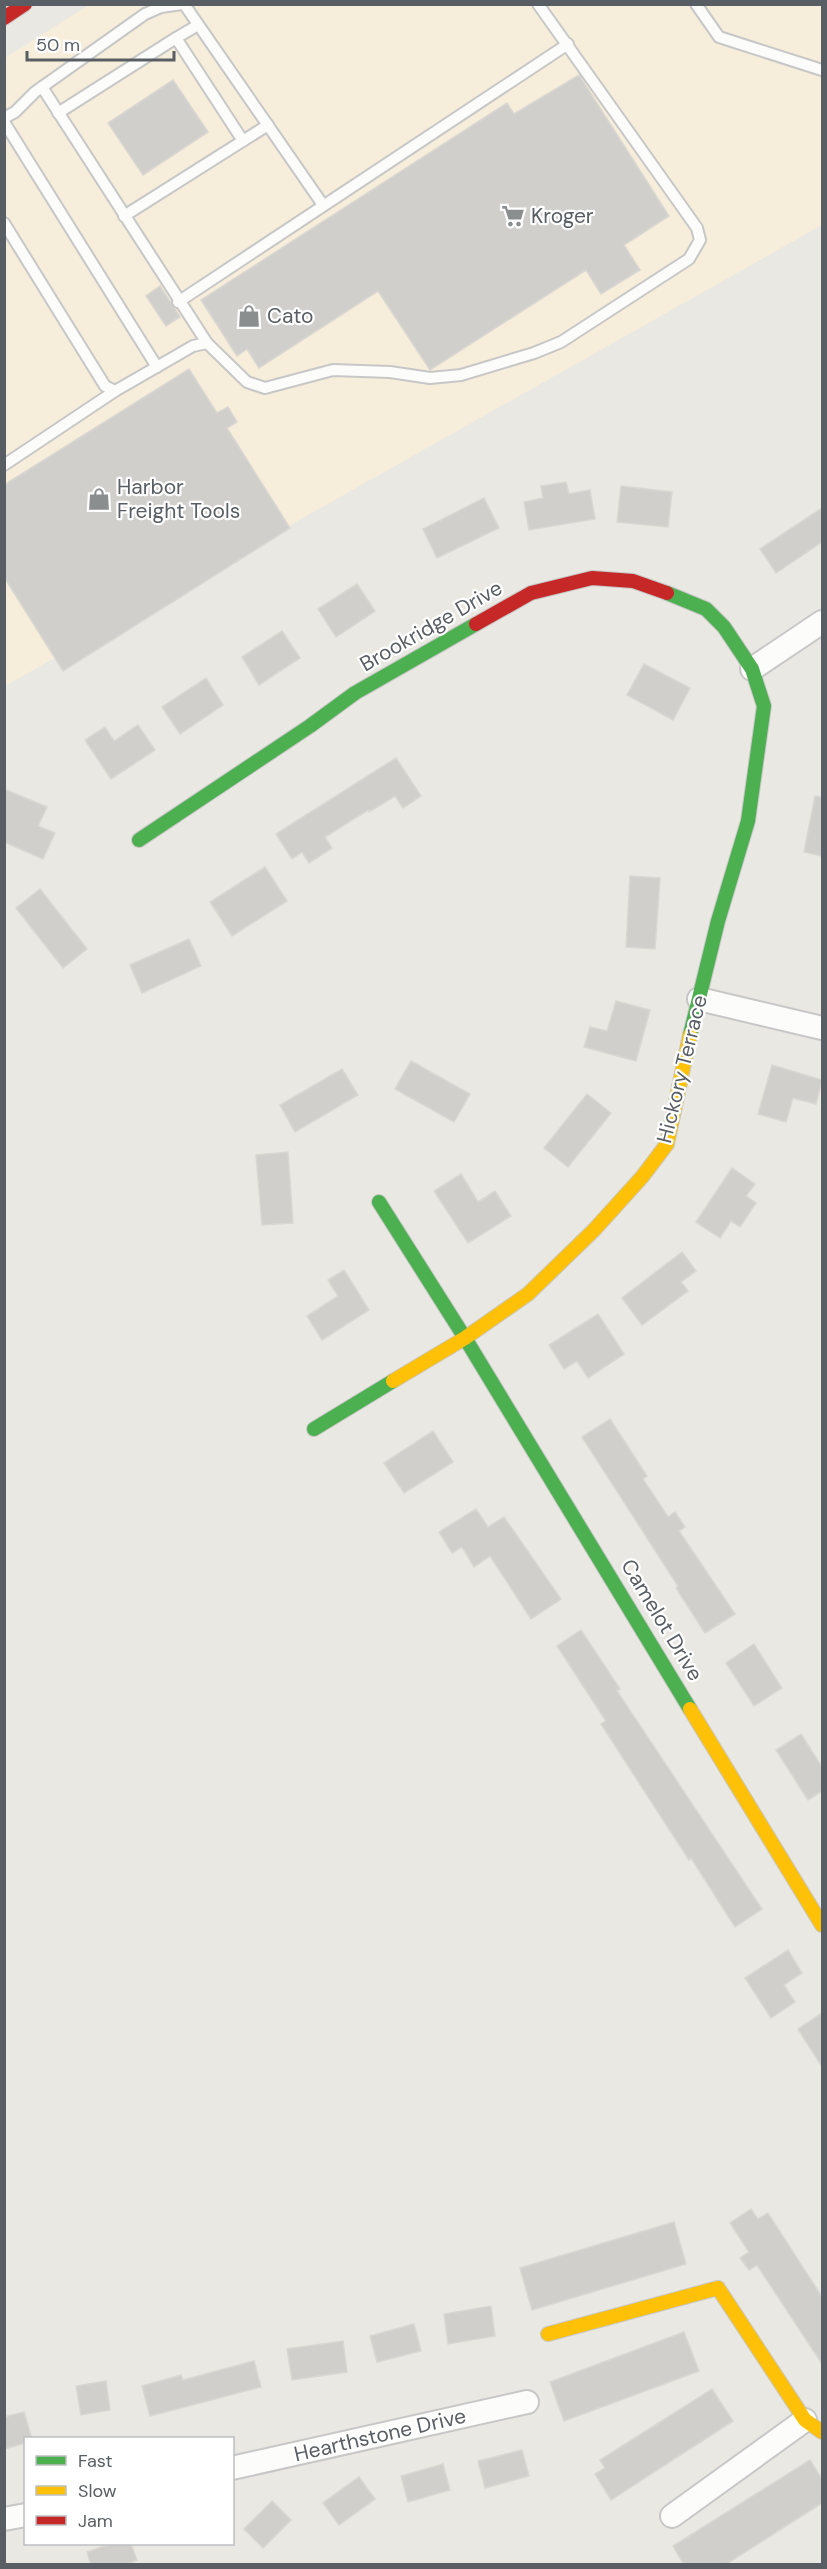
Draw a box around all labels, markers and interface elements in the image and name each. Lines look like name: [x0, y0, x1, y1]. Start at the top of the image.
scale bar: [27, 24, 174, 62]
text: 50 m: [36, 33, 80, 57]
place label: Kroger: [531, 202, 594, 230]
supermarket icon: Kroger: [500, 203, 526, 229]
place label: Cato: [267, 302, 314, 330]
shop icon: Cato: [236, 303, 262, 329]
place label: Harbor Freight Tools: [117, 473, 240, 525]
shop icon: Harbor Freight Tools: [86, 486, 112, 512]
street label: Brookridge Drive: [355, 574, 507, 678]
street label: Hickory Terrace: [650, 992, 714, 1146]
street label: Camelot Drive: [615, 1554, 709, 1686]
street label: Hearthstone Drive: [291, 2402, 469, 2468]
legend: [24, 2437, 234, 2545]
text: Fast: [78, 2449, 113, 2473]
text: Slow: [78, 2479, 117, 2503]
text: Jam: [78, 2509, 113, 2533]

